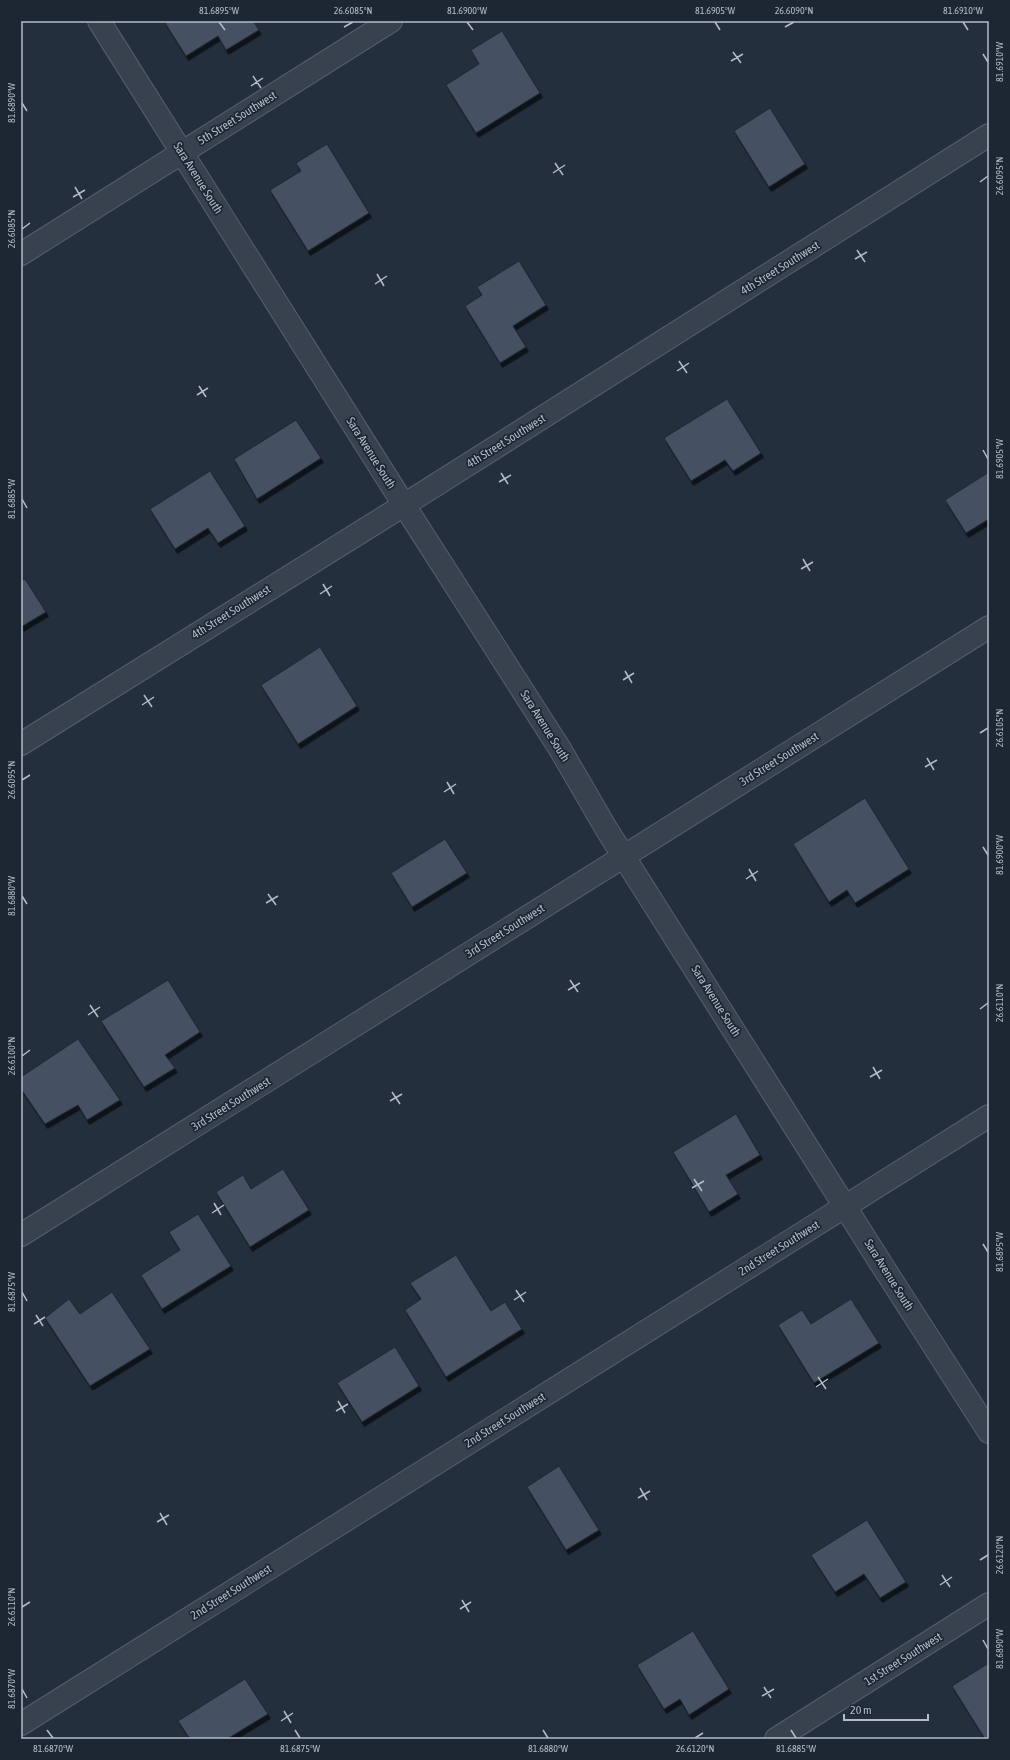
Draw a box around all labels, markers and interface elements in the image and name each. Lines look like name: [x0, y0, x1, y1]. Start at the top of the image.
text: 81.6895°W: [199, 5, 240, 16]
text: 26.6085°N: [334, 5, 372, 16]
text: 81.6900°W: [447, 5, 488, 16]
text: 81.6905°W: [695, 5, 736, 16]
text: 26.6090°N: [775, 5, 813, 16]
text: 81.6910°W: [943, 5, 984, 16]
text: 81.6910°W: [994, 41, 1005, 82]
text: 81.6890°W: [6, 82, 17, 123]
street label: 5th Street Southwest: [195, 88, 280, 148]
street label: Sara Avenue South: [170, 140, 226, 216]
text: 26.6095°N: [994, 157, 1005, 195]
text: 26.6085°N: [6, 210, 17, 248]
street label: 4th Street Southwest: [738, 238, 823, 298]
street label: 4th Street Southwest: [464, 411, 549, 471]
street label: Sara Avenue South: [343, 415, 399, 491]
text: 81.6905°W: [994, 438, 1005, 479]
text: 81.6885°W: [6, 478, 17, 519]
street label: 4th Street Southwest: [189, 582, 274, 642]
street label: Sara Avenue South: [517, 688, 573, 764]
text: 26.6105°N: [994, 709, 1005, 747]
street label: 3rd Street Southwest: [737, 729, 822, 789]
text: 26.6095°N: [6, 761, 17, 799]
text: 81.6900°W: [994, 834, 1005, 875]
text: 81.6880°W: [6, 875, 17, 916]
street label: 3rd Street Southwest: [463, 901, 548, 961]
street label: Sara Avenue South: [688, 963, 744, 1039]
text: 26.6110°N: [994, 984, 1005, 1022]
text: 26.6100°N: [6, 1037, 17, 1075]
street label: 3rd Street Southwest: [189, 1074, 274, 1134]
street label: 2nd Street Southwest: [736, 1217, 822, 1278]
text: 81.6895°W: [994, 1231, 1005, 1272]
street label: Sara Avenue South: [861, 1237, 917, 1313]
text: 81.6875°W: [6, 1271, 17, 1312]
street label: 2nd Street Southwest: [462, 1389, 548, 1450]
text: 26.6120°N: [994, 1536, 1005, 1574]
street label: 2nd Street Southwest: [188, 1561, 274, 1622]
text: 26.6110°N: [6, 1588, 17, 1626]
text: 81.6890°W: [994, 1628, 1005, 1669]
street label: 1st Street Southwest: [862, 1629, 945, 1688]
text: 81.6870°W: [6, 1668, 17, 1709]
scale bar: [844, 1696, 928, 1722]
text: 20 m: [850, 1703, 872, 1717]
text: 81.6870°W: [33, 1743, 74, 1754]
text: 81.6875°W: [280, 1743, 321, 1754]
text: 81.6880°W: [528, 1743, 569, 1754]
text: 26.6120°N: [676, 1743, 714, 1754]
text: 81.6885°W: [776, 1743, 817, 1754]

